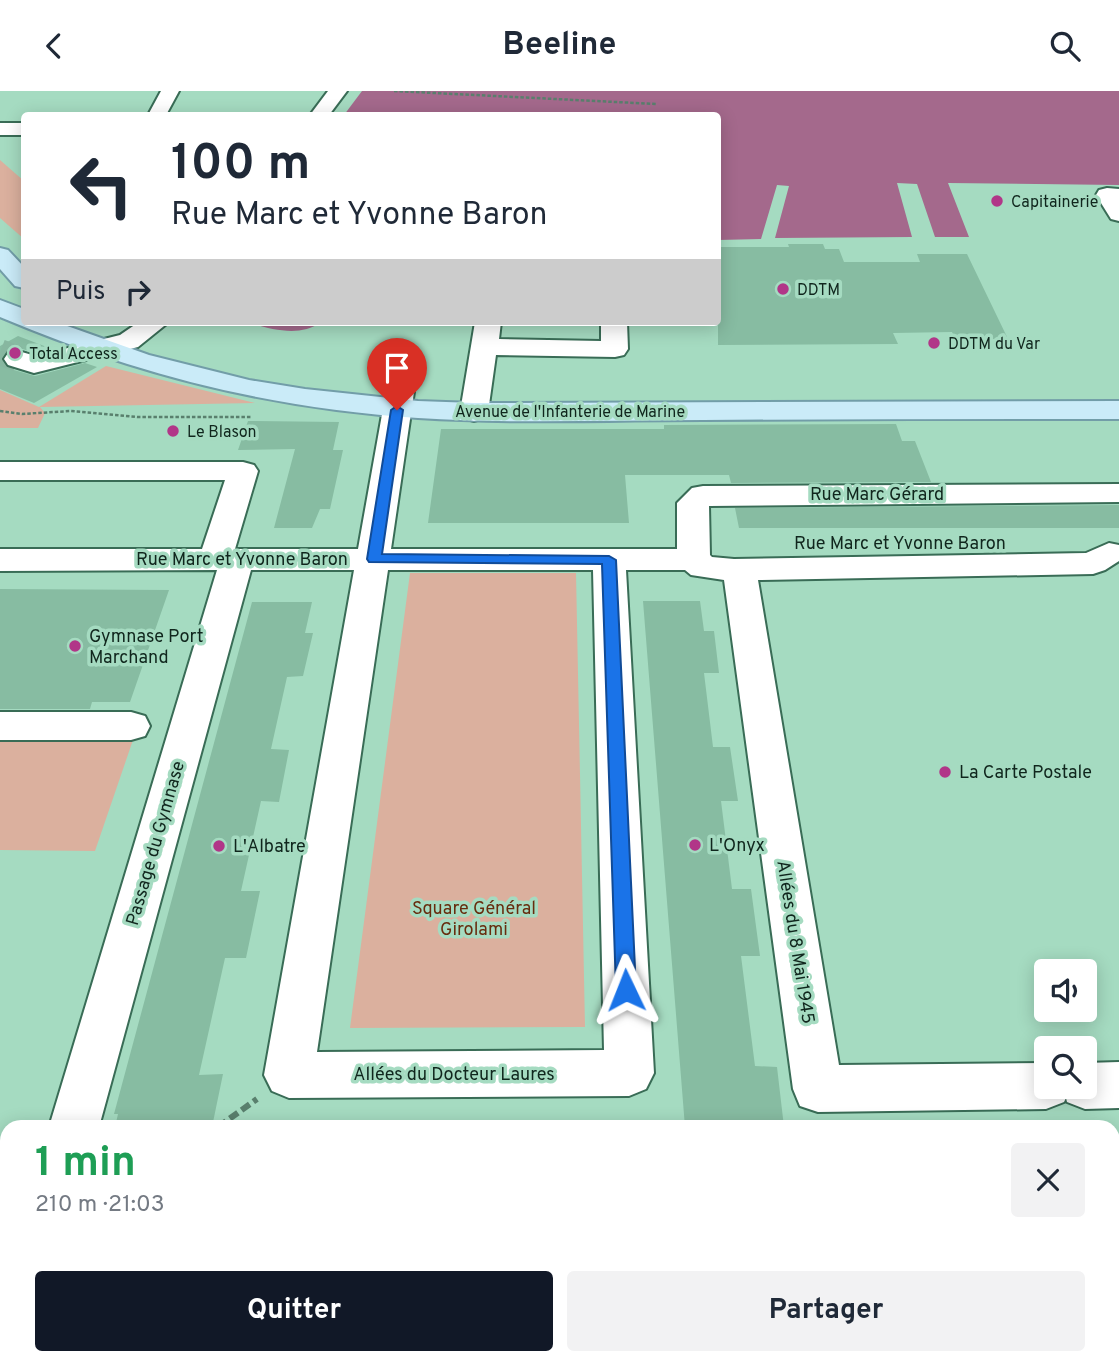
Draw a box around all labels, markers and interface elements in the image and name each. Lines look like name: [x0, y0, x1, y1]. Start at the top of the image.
text: Beeline: [503, 26, 616, 66]
icon: back: [35, 27, 73, 65]
icon: search: [1046, 27, 1084, 65]
text: 100 m: [171, 135, 310, 197]
icon: left: [56, 140, 147, 231]
marker: Capitainerie: [989, 193, 1005, 209]
place label: Capitainerie: [1011, 193, 1098, 213]
text: Rue Marc et Yvonne Baron: [171, 196, 548, 236]
icon: right: [119, 273, 157, 311]
text: Puis: [56, 276, 105, 309]
marker: DDTM: [775, 281, 791, 297]
place label: DDTM: [797, 281, 840, 301]
marker: DDTM du Var: [926, 335, 942, 351]
place label: DDTM du Var: [948, 335, 1040, 355]
pin: [367, 338, 427, 410]
marker: Total Access: [7, 345, 23, 361]
place label: Total Access: [29, 345, 118, 365]
icon: arrive: [378, 349, 416, 387]
street label: Avenue de l'Infanterie de Marine: [455, 403, 685, 423]
marker: Le Blason: [165, 423, 181, 439]
place label: Le Blason: [187, 423, 257, 443]
street label: Rue Marc Gérard: [810, 484, 944, 507]
street label: Rue Marc et Yvonne Baron: [794, 533, 1006, 556]
street label: Rue Marc et Yvonne Baron: [136, 549, 348, 572]
place label: Gymnase Port Marchand: [89, 626, 204, 670]
marker: Gymnase Port Marchand: [67, 638, 83, 654]
street label: Passage du Gymnase: [122, 758, 191, 928]
place label: La Carte Postale: [959, 762, 1092, 785]
marker: La Carte Postale: [937, 764, 953, 780]
place label: L'Onyx: [709, 835, 765, 858]
place label: L'Albatre: [233, 836, 306, 859]
marker: L'Onyx: [687, 837, 703, 853]
marker: L'Albatre: [211, 838, 227, 854]
street label: Allées du 8 Mai 1945: [770, 859, 819, 1026]
park label: Square Général Girolami: [412, 898, 536, 942]
position arrow: [589, 953, 663, 1027]
map controls: [1034, 959, 1097, 1099]
button: sound: [1034, 959, 1097, 1022]
button: search: [1034, 1036, 1097, 1099]
street label: Allées du Docteur Laures: [353, 1064, 555, 1087]
text: 1 min: [35, 1138, 136, 1191]
button: close: [1011, 1143, 1085, 1217]
text: 210 m · 21:03: [35, 1191, 165, 1220]
button: Quitter: [35, 1271, 553, 1351]
button: Partager: [567, 1271, 1085, 1351]

